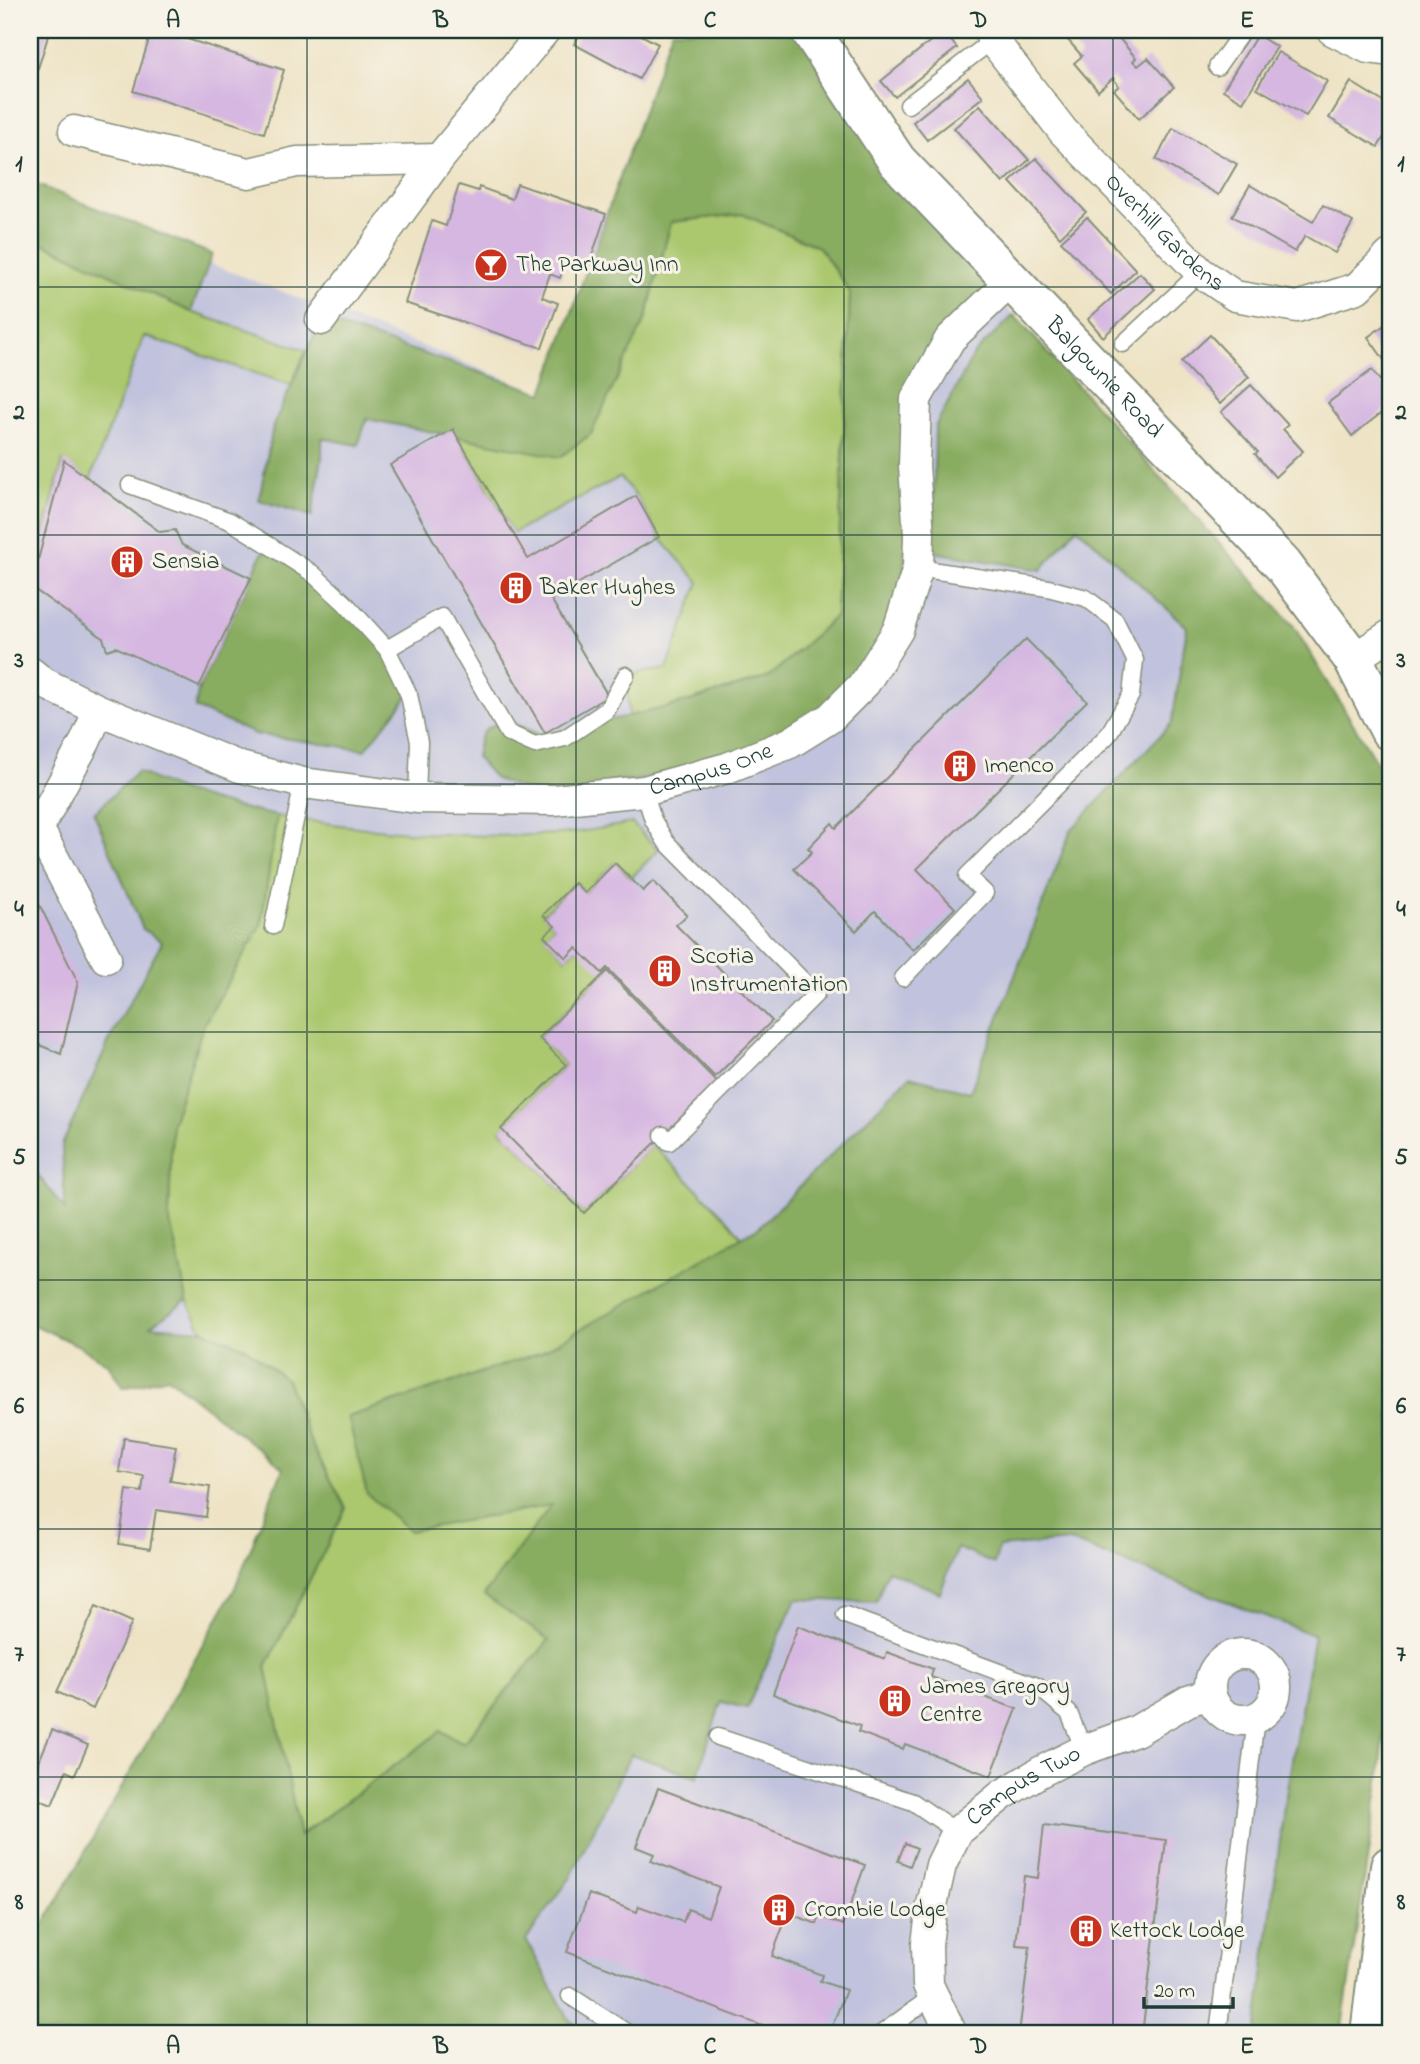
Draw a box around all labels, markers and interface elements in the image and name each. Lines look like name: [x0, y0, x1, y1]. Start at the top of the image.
text: A: [166, 5, 180, 38]
text: B: [432, 5, 449, 38]
text: C: [704, 5, 717, 38]
text: D: [970, 5, 987, 38]
text: E: [1240, 5, 1254, 38]
text: 1: [15, 149, 23, 182]
text: 1: [1397, 149, 1405, 182]
street label: Overhill Gardens: [1096, 166, 1232, 301]
bar icon: The Parkway Inn: [472, 246, 510, 284]
place label: The Parkway Inn: [516, 248, 679, 284]
street label: Balgownie Road: [1036, 308, 1171, 447]
text: 2: [12, 397, 25, 430]
text: 2: [1394, 397, 1407, 430]
building icon: Sensia: [108, 543, 146, 581]
place label: Sensia: [152, 545, 220, 580]
building icon: Baker Hughes: [497, 569, 535, 607]
place label: Baker Hughes: [539, 571, 676, 606]
text: 3: [13, 645, 24, 678]
text: 3: [1395, 645, 1406, 678]
street label: Campus One: [645, 734, 779, 806]
building icon: Imenco: [941, 747, 979, 785]
place label: Imenco: [984, 749, 1054, 784]
text: 4: [14, 894, 24, 927]
text: 4: [1396, 894, 1406, 927]
place label: Scotia Instrumentation: [690, 940, 848, 1003]
building icon: Scotia Instrumentation: [646, 952, 684, 990]
text: 5: [12, 1142, 26, 1175]
text: 5: [1394, 1142, 1408, 1175]
text: 6: [14, 1391, 25, 1424]
text: 6: [1396, 1391, 1407, 1424]
text: 7: [14, 1639, 24, 1672]
text: 7: [1396, 1639, 1406, 1672]
place label: James Gregory Centre: [920, 1670, 1070, 1733]
building icon: James Gregory Centre: [876, 1682, 914, 1720]
street label: Campus Two: [959, 1737, 1087, 1835]
text: 8: [14, 1887, 24, 1920]
text: 8: [1396, 1887, 1406, 1920]
building icon: Crombie Lodge: [760, 1891, 798, 1929]
place label: Crombie Lodge: [804, 1893, 946, 1928]
building icon: Kettock Lodge: [1067, 1912, 1105, 1950]
place label: Kettock Lodge: [1110, 1914, 1245, 1949]
scale bar: [1144, 1966, 1233, 2010]
text: 20 m: [1154, 1977, 1195, 2007]
text: A: [166, 2031, 180, 2064]
text: B: [432, 2031, 449, 2064]
text: C: [704, 2031, 717, 2064]
text: D: [970, 2031, 987, 2064]
text: E: [1240, 2031, 1254, 2064]

